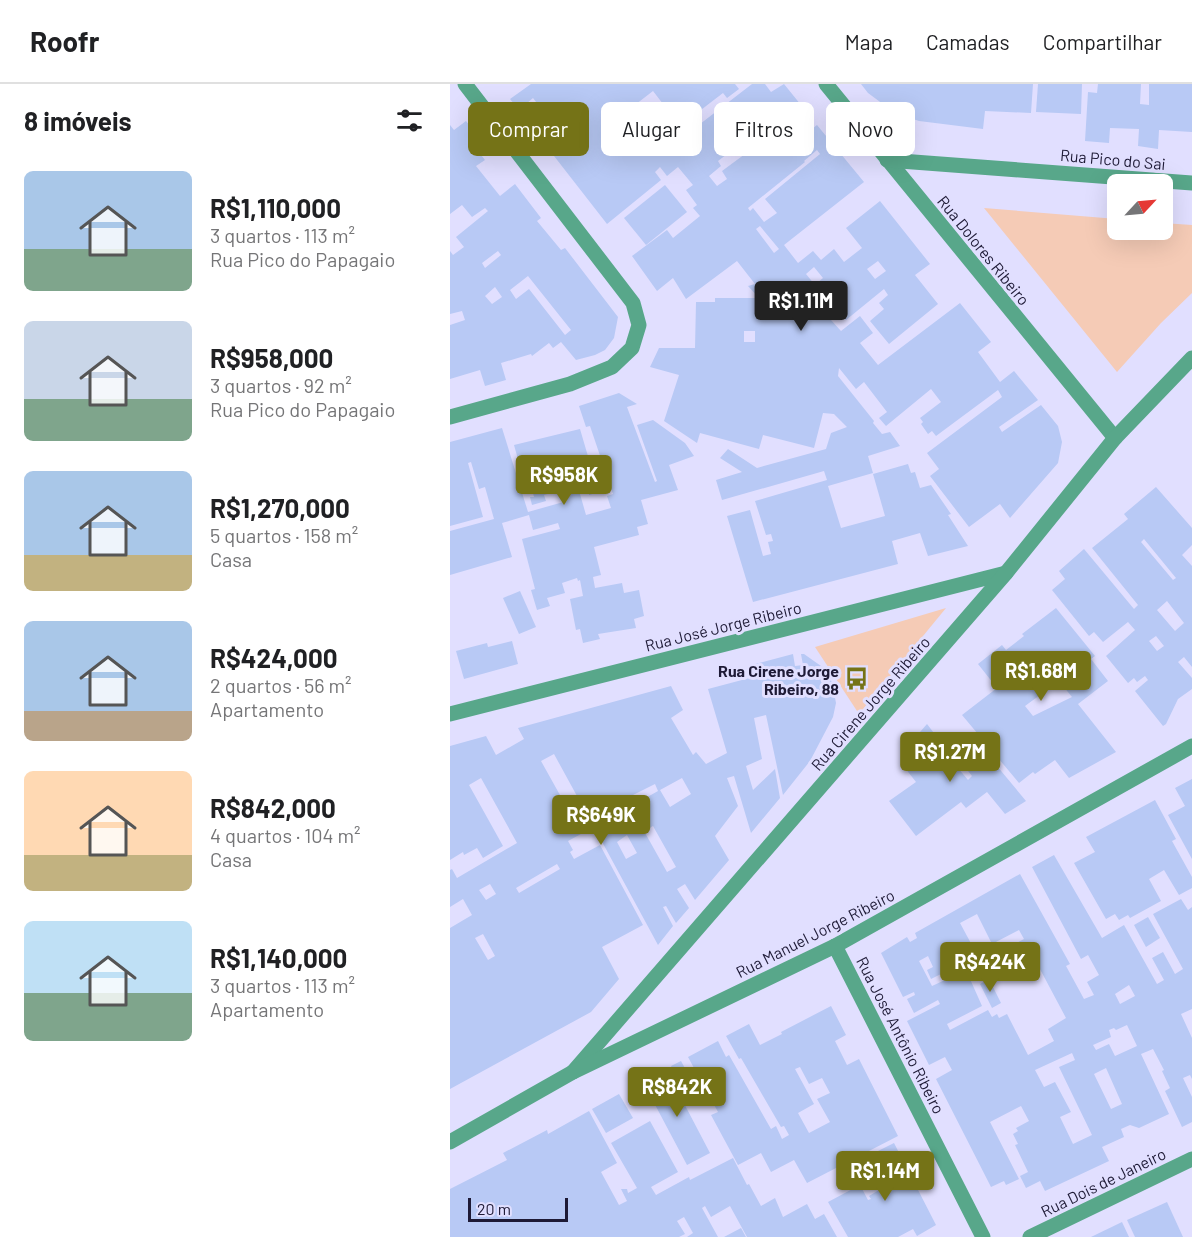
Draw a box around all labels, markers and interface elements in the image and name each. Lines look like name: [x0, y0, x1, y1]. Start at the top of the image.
text: Roofr: [30, 24, 99, 58]
text: Mapa: [845, 29, 893, 54]
text: Camadas: [926, 29, 1010, 54]
text: Compartilhar: [1043, 29, 1162, 54]
chip: Comprar: [468, 102, 589, 156]
chip: Alugar: [601, 102, 702, 156]
chip: Filtros: [714, 102, 814, 156]
chip: Novo: [826, 102, 915, 156]
icon: filters: [393, 104, 426, 137]
text: 8 imóveis: [24, 105, 132, 136]
street label: Rua Pico do Sai: [1060, 145, 1166, 173]
north arrow: [1107, 174, 1173, 240]
map controls: [1107, 174, 1173, 240]
street label: Rua Dolores Ribeiro: [934, 191, 1034, 309]
text: R$1,110,000: [210, 192, 341, 223]
icon: home: [72, 195, 144, 267]
text: 3 quartos · 113 m²: [210, 223, 355, 247]
text: Rua Pico do Papagaio: [210, 247, 395, 271]
pin: R$1.11M: [746, 281, 856, 332]
text: R$1.11M: [769, 288, 833, 312]
text: R$958,000: [210, 342, 333, 373]
icon: home: [72, 345, 144, 417]
text: 3 quartos · 92 m²: [210, 373, 352, 397]
text: Rua Pico do Papagaio: [210, 397, 395, 421]
pin: R$958K: [515, 455, 613, 506]
text: R$958K: [530, 462, 598, 486]
text: R$1,270,000: [210, 492, 350, 523]
icon: home: [72, 495, 144, 567]
text: 5 quartos · 158 m²: [210, 523, 358, 547]
text: Casa: [210, 547, 252, 571]
street label: Rua José Jorge Ribeiro: [643, 597, 803, 655]
street label: Rua Cirene Jorge Ribeiro: [807, 632, 933, 774]
text: R$424,000: [210, 642, 338, 673]
icon: home: [72, 645, 144, 717]
pin: R$1.68M: [986, 651, 1096, 702]
text: R$1.68M: [1005, 658, 1077, 682]
place label: Rua Cirene Jorge Ribeiro, 88: [718, 661, 839, 698]
bus stop icon: Rua Cirene Jorge Ribeiro, 88: [844, 666, 870, 692]
text: 2 quartos · 56 m²: [210, 673, 352, 697]
text: Apartamento: [210, 697, 324, 721]
pin: R$1.27M: [895, 732, 1005, 783]
text: R$1.27M: [914, 739, 986, 763]
text: R$842,000: [210, 792, 336, 823]
icon: home: [72, 795, 144, 867]
pin: R$649K: [552, 795, 650, 846]
text: R$649K: [566, 802, 636, 826]
text: 4 quartos · 104 m²: [210, 823, 361, 847]
text: Casa: [210, 847, 252, 871]
street label: Rua Manuel Jorge Ribeiro: [733, 885, 897, 981]
text: R$1,140,000: [210, 942, 347, 973]
pin: R$424K: [941, 942, 1039, 993]
icon: home: [72, 945, 144, 1017]
text: R$424K: [954, 949, 1026, 973]
street label: Rua José Antônio Ribeiro: [853, 953, 949, 1117]
text: 3 quartos · 113 m²: [210, 973, 355, 997]
text: Apartamento: [210, 997, 324, 1021]
pin: R$842K: [628, 1067, 726, 1118]
text: R$842K: [642, 1074, 712, 1098]
street label: Rua Dois de Janeiro: [1037, 1143, 1169, 1221]
pin: R$1.14M: [830, 1151, 940, 1202]
text: R$1.14M: [850, 1158, 920, 1182]
scale bar: [468, 1195, 568, 1222]
text: 20 m: [477, 1199, 511, 1218]

